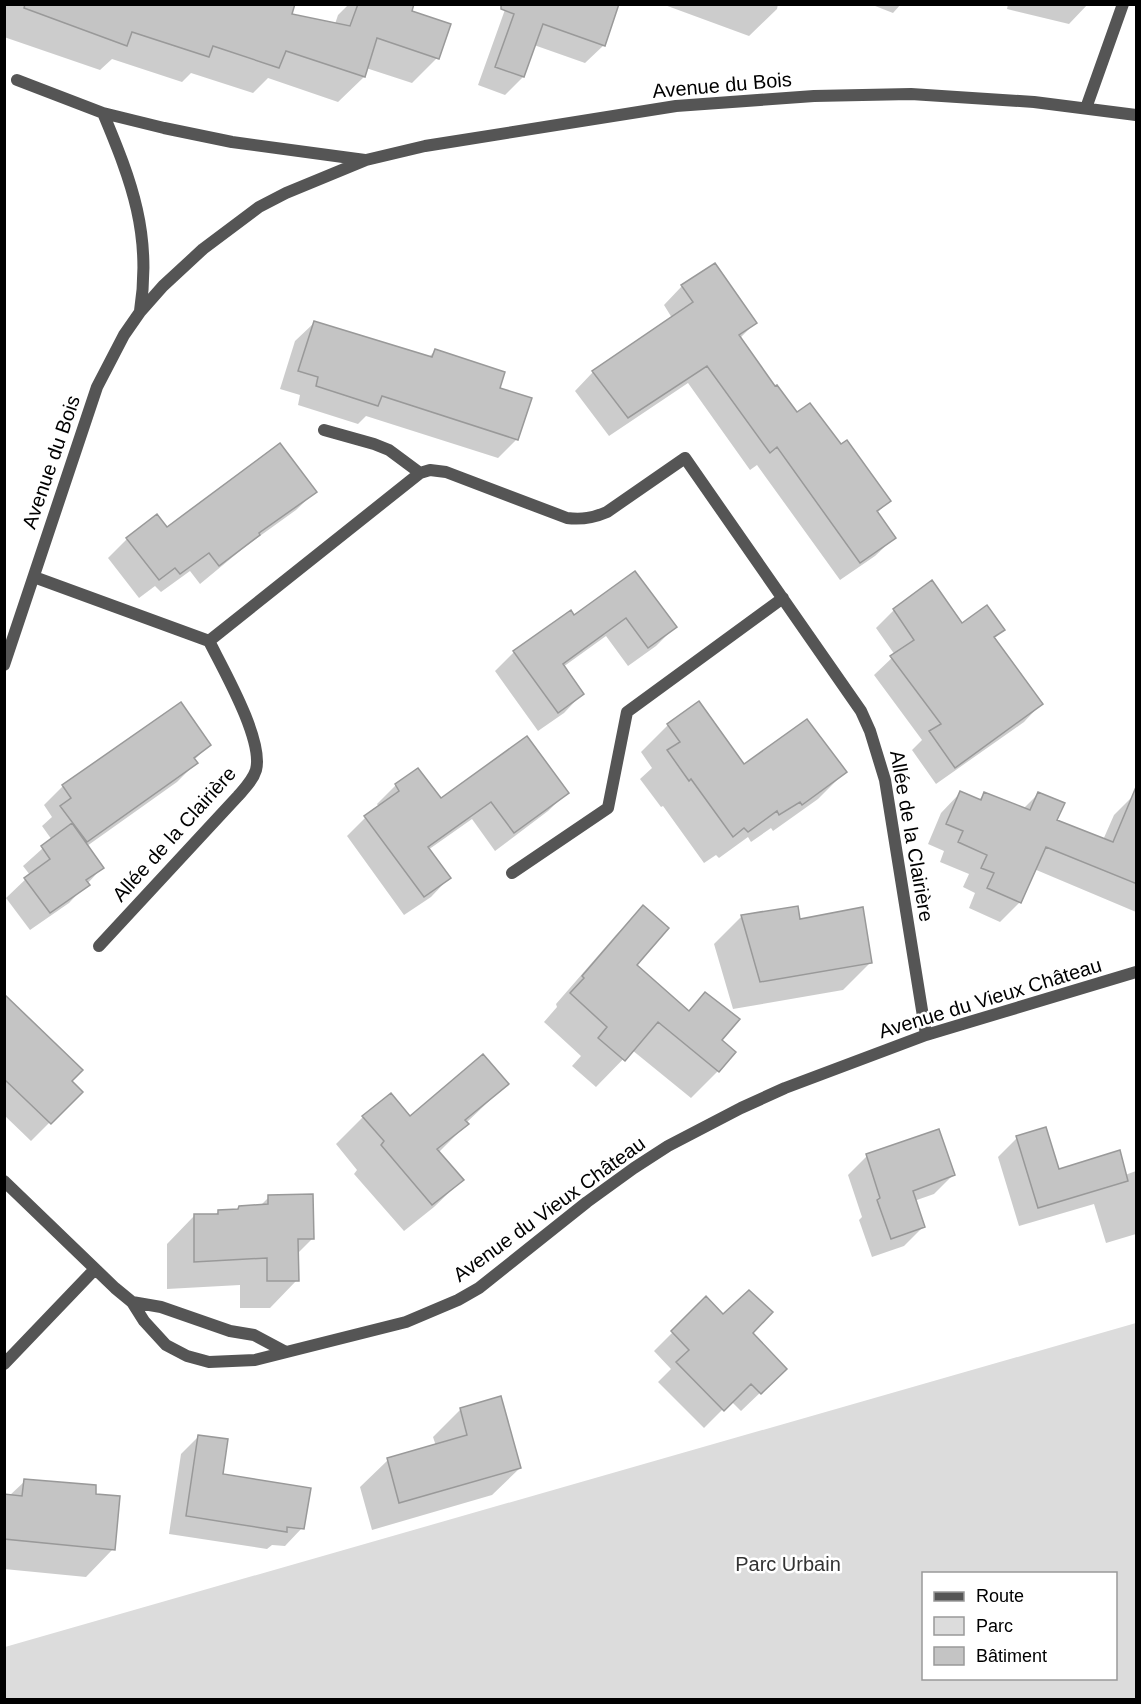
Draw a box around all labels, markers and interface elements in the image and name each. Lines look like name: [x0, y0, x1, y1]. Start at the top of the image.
street label: Avenue du Bois: [651, 68, 793, 102]
street label: Avenue du Bois: [18, 392, 84, 532]
street label: Allée de la Clairière: [886, 749, 938, 923]
street label: Allée de la Clairière: [108, 762, 240, 906]
street label: Avenue du Vieux Château: [876, 954, 1104, 1042]
street label: Avenue du Vieux Château: [449, 1132, 649, 1286]
park label: Parc Urbain: [735, 1553, 841, 1575]
legend: [922, 1572, 1117, 1680]
text: Route: [976, 1586, 1024, 1606]
text: Parc: [976, 1616, 1013, 1636]
text: Bâtiment: [976, 1646, 1047, 1666]

